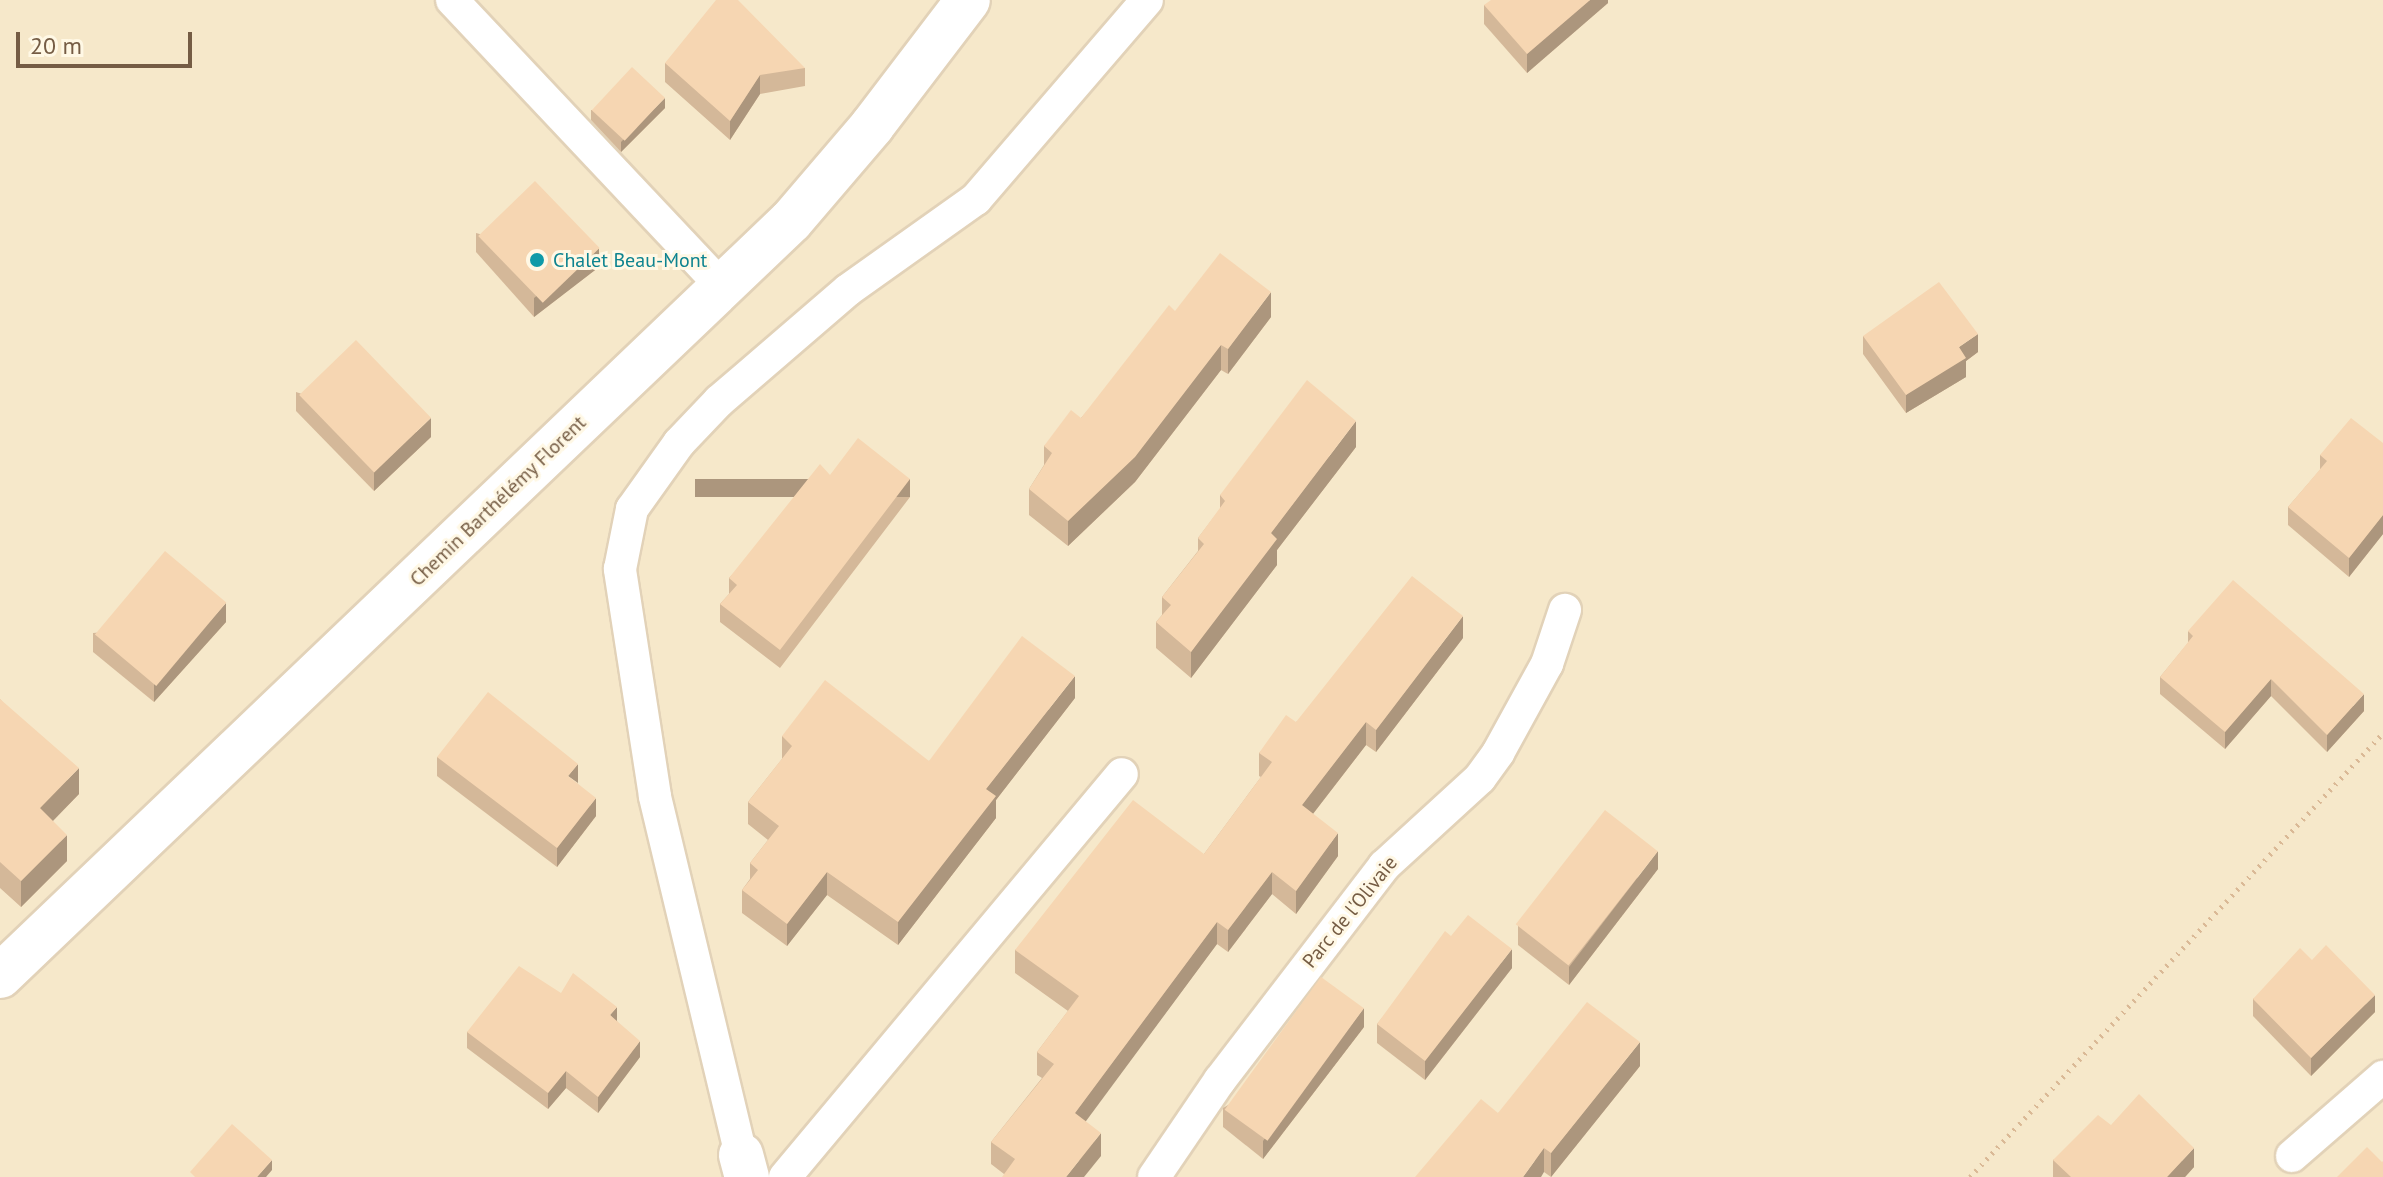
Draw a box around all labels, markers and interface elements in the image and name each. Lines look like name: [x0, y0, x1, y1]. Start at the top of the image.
scale bar: [20, 16, 196, 66]
text: 20 m: [30, 30, 82, 61]
place label: Chalet Beau-Mont: [553, 248, 707, 272]
marker: Chalet Beau-Mont: [528, 251, 546, 269]
street label: Chemin Barthélémy Florent: [405, 410, 591, 592]
street label: Parc de l'Olivaie: [1298, 851, 1402, 973]

